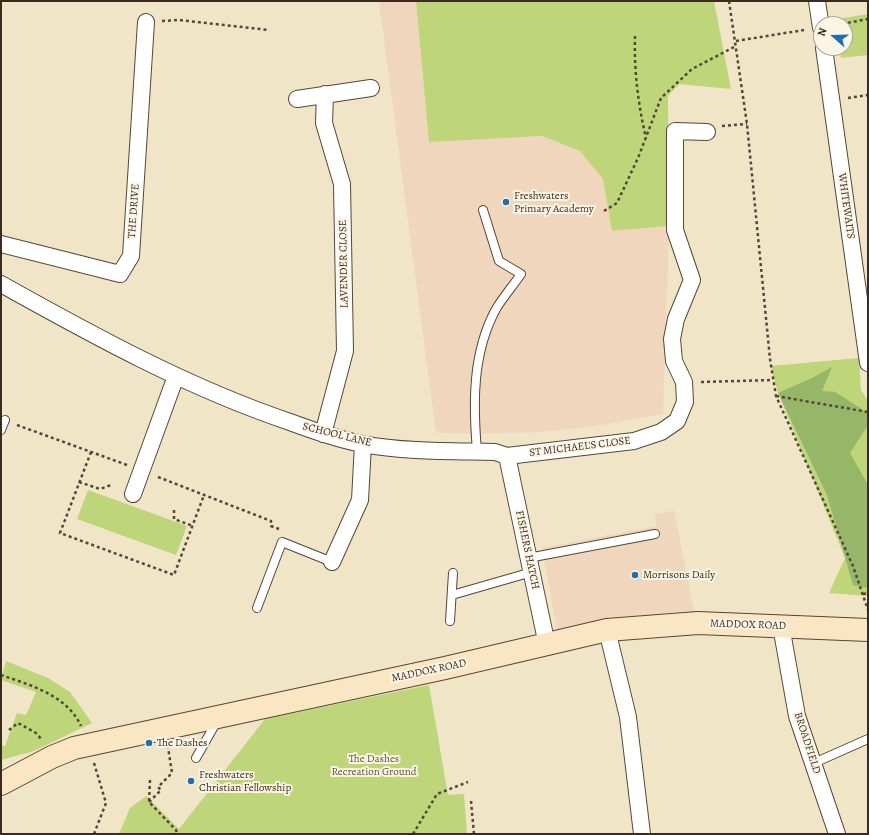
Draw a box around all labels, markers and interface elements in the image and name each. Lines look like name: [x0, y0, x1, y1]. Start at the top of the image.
north arrow: [813, 16, 853, 56]
text: N: [814, 26, 831, 38]
street label: WHITEWAITS: [835, 172, 857, 240]
street label: THE DRIVE: [126, 183, 142, 239]
place label: Freshwaters Primary Academy: [514, 189, 594, 215]
marker: Freshwaters Primary Academy: [501, 197, 511, 207]
street label: LAVENDER CLOSE: [337, 220, 351, 308]
street label: SCHOOL LANE: [301, 420, 373, 450]
street label: ST MICHAEL'S CLOSE: [529, 434, 631, 460]
street label: FISHERS HATCH: [512, 509, 542, 591]
place label: Morrisons Daily: [643, 568, 715, 582]
marker: Morrisons Daily: [630, 570, 640, 580]
street label: MADDOX ROAD: [710, 617, 786, 633]
street label: MADDOX ROAD: [390, 657, 468, 685]
street label: BROADFIELD: [791, 711, 823, 775]
place label: The Dashes: [157, 736, 208, 750]
marker: The Dashes: [144, 738, 154, 748]
park label: The Dashes Recreation Ground: [331, 752, 417, 778]
place label: Freshwaters Christian Fellowship: [199, 768, 291, 794]
marker: Freshwaters Christian Fellowship: [186, 776, 196, 786]

